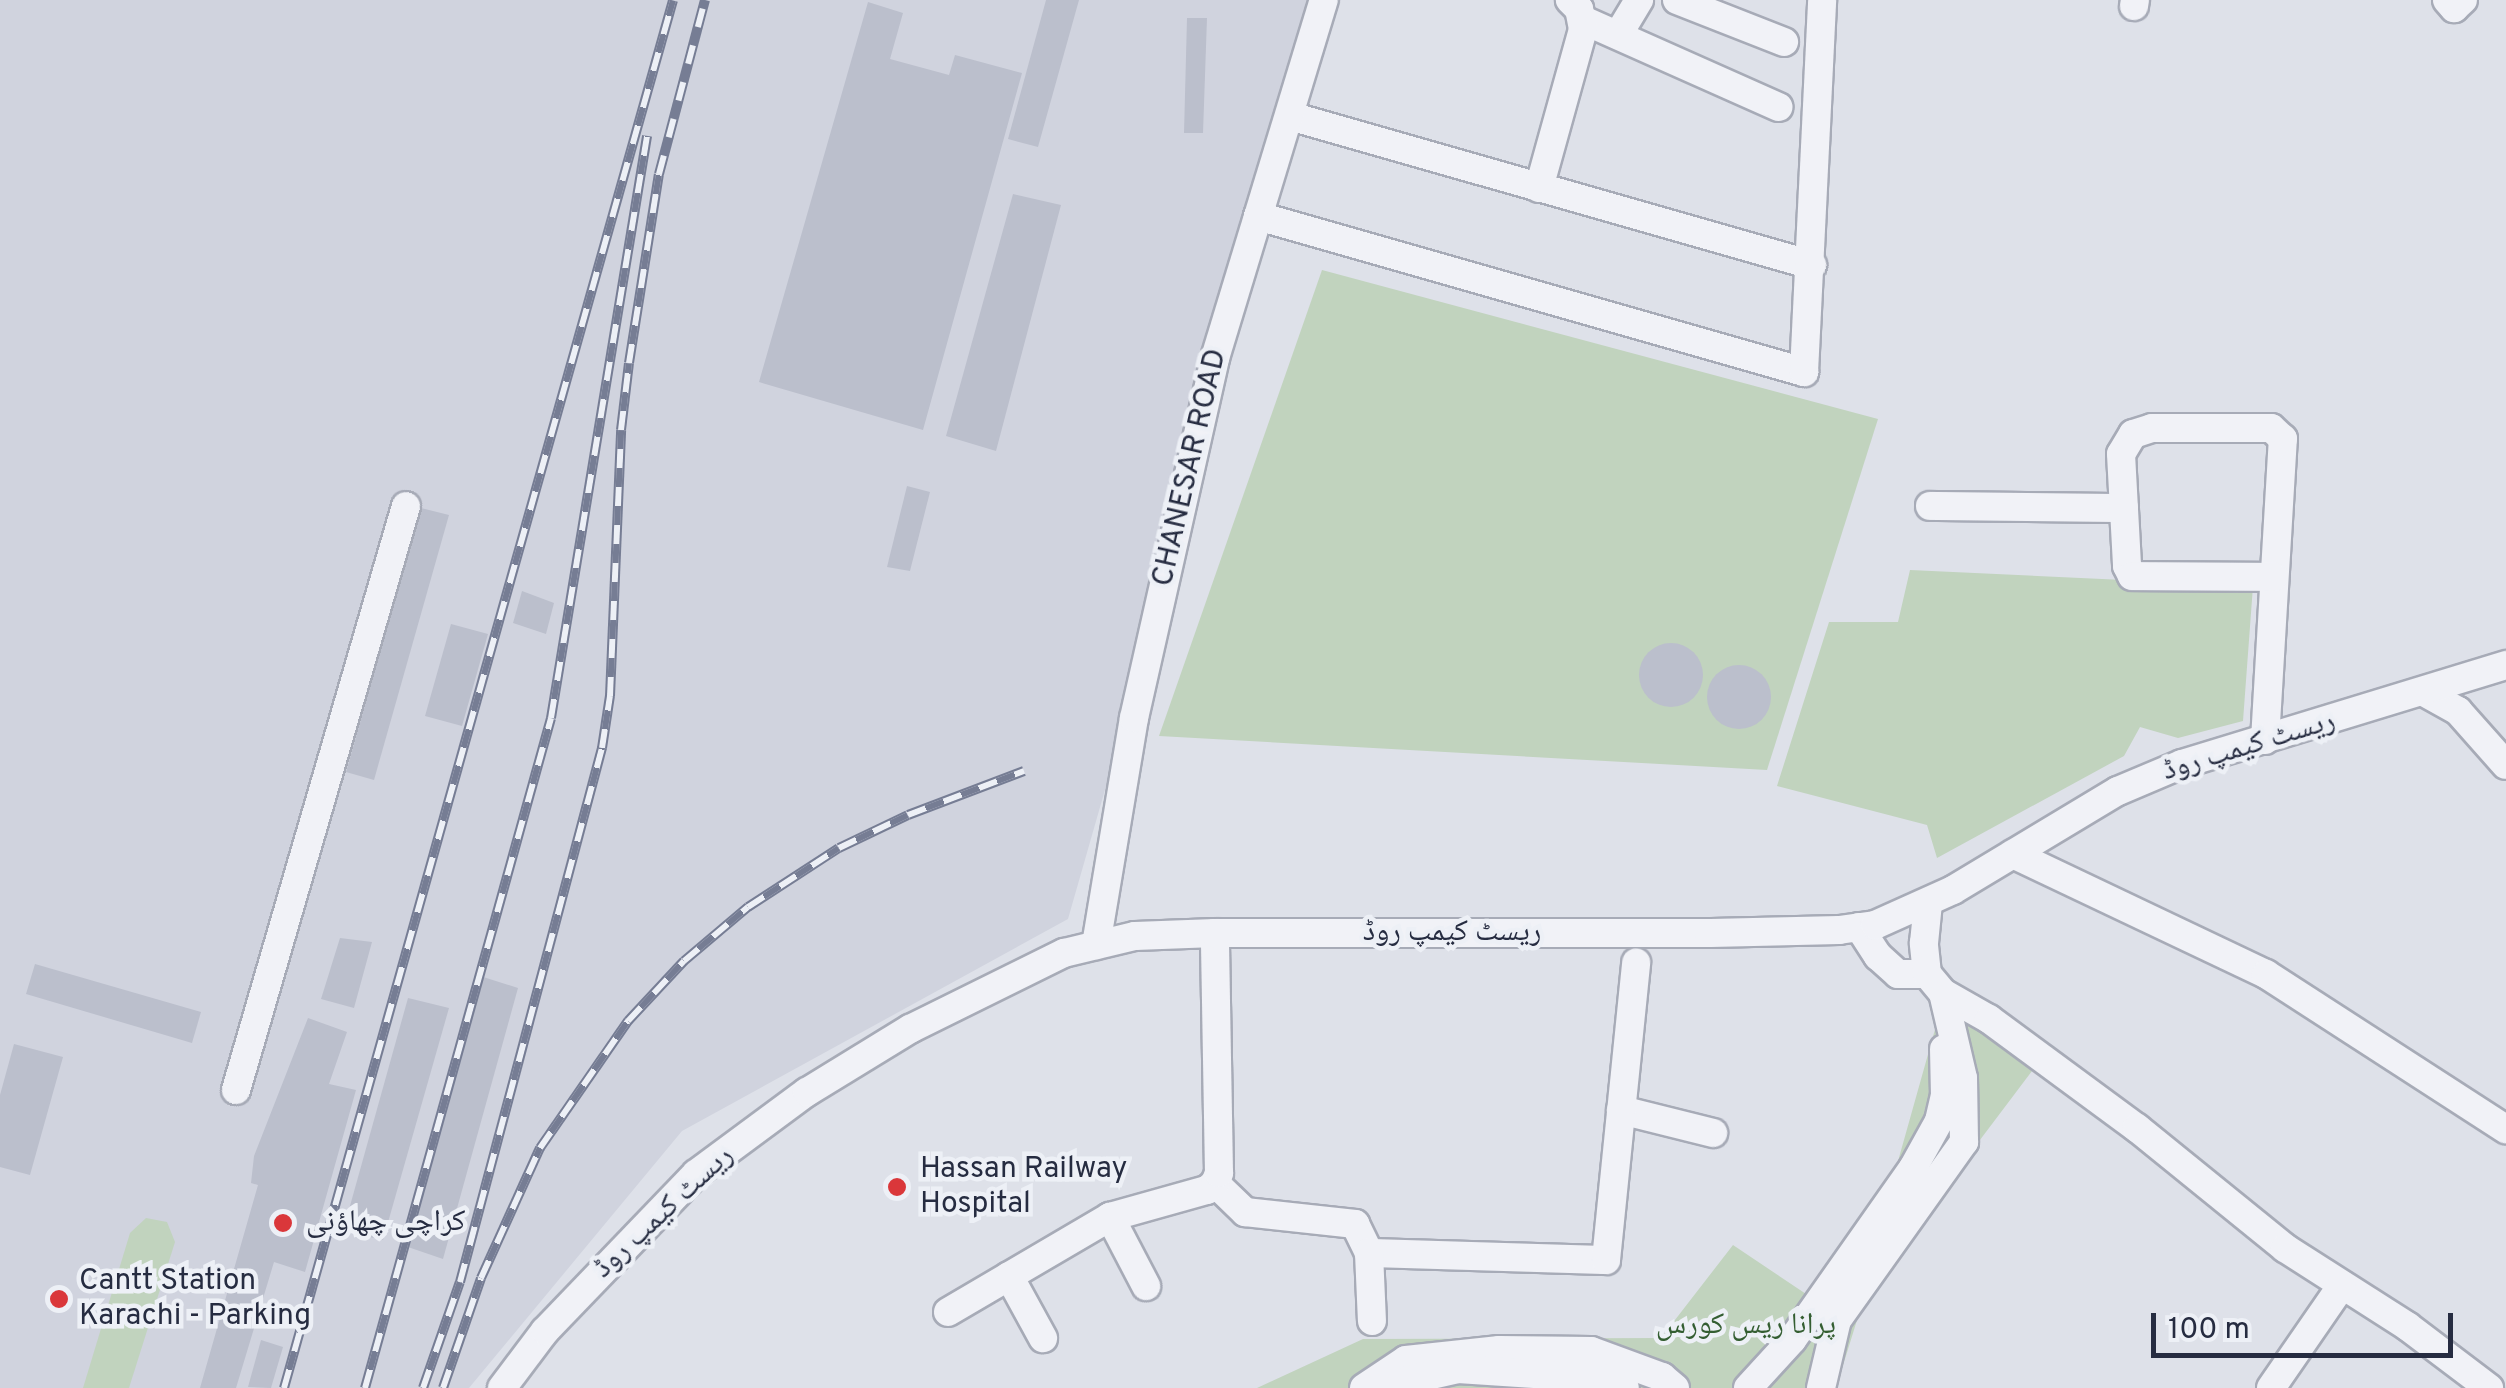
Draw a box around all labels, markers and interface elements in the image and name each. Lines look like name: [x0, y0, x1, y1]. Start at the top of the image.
street label: CHANESAR ROAD: [1146, 346, 1236, 590]
street label: ریسٹ کیمپ روڈ: [2158, 704, 2340, 790]
street label: ریسٹ کیمپ روڈ: [1363, 915, 1541, 951]
street label: ریسٹ کیمپ روڈ: [586, 1139, 742, 1287]
place label: Hassan Railway Hospital: [920, 1152, 1127, 1222]
marker: Hassan Railway Hospital: [884, 1174, 910, 1200]
place label: کراچی چھاؤنی: [306, 1205, 465, 1241]
marker: کراچی چھاؤنی: [270, 1210, 296, 1236]
place label: Cantt Station Karachi - Parking: [79, 1264, 311, 1334]
marker: Cantt Station Karachi - Parking: [48, 1288, 70, 1310]
scale bar: [2156, 1293, 2458, 1355]
park label: پرانا ریس کورس: [1656, 1308, 1836, 1344]
text: 100 m: [2168, 1312, 2250, 1349]

